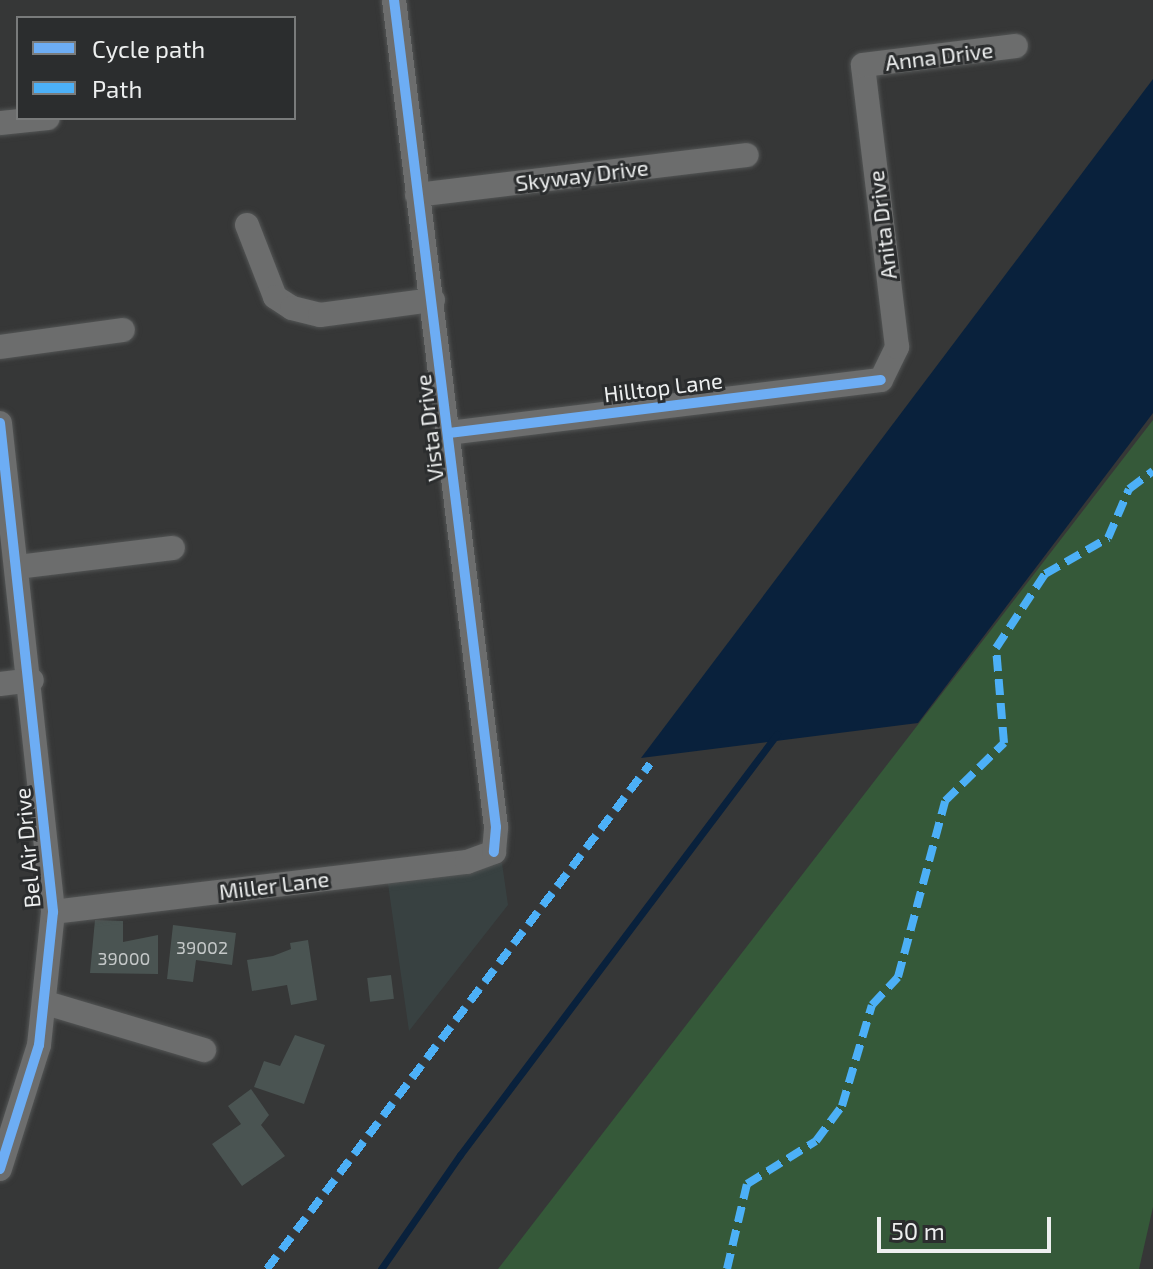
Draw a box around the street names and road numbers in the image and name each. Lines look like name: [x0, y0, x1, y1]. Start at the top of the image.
street label: Anna Drive: [884, 36, 994, 76]
street label: Skyway Drive: [514, 154, 650, 196]
street label: Anita Drive: [862, 169, 902, 281]
street label: Hilltop Lane: [602, 367, 724, 407]
street label: Vista Drive: [409, 373, 449, 483]
street label: Bel Air Drive: [9, 786, 45, 910]
street label: Miller Lane: [217, 865, 331, 905]

